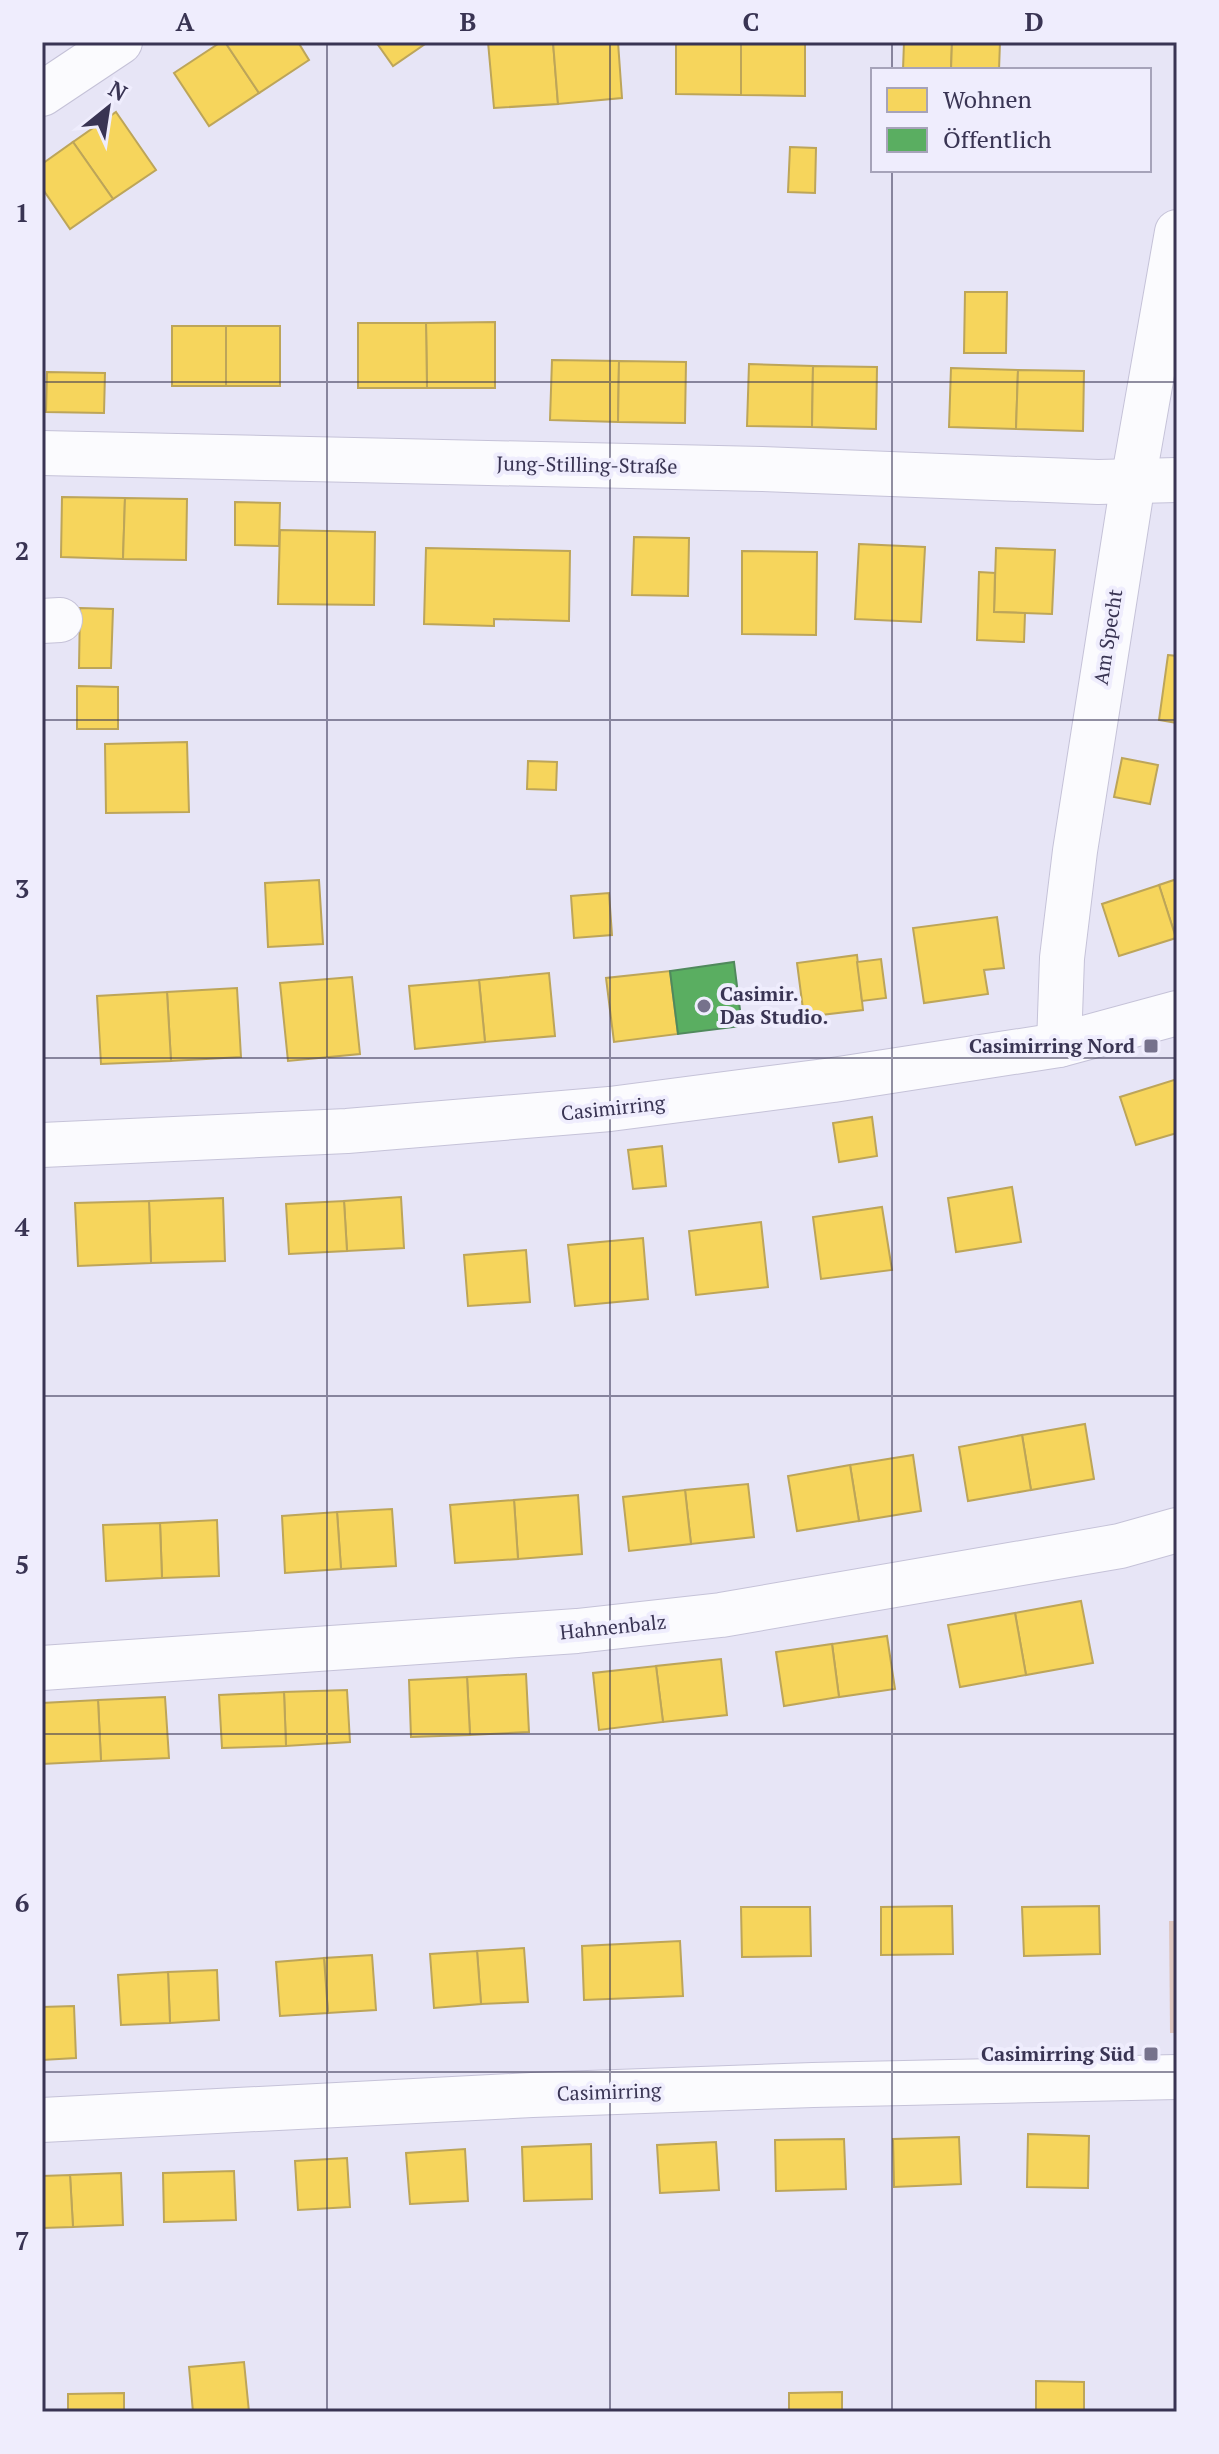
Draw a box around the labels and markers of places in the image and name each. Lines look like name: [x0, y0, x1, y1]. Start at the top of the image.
place label: Casimir. Das Studio.: [720, 980, 828, 1030]
marker: Casimir. Das Studio.: [695, 997, 713, 1015]
place label: Casimirring Nord: [969, 1032, 1135, 1059]
marker: Casimirring Nord: [1142, 1037, 1160, 1055]
place label: Casimirring Süd: [981, 2040, 1135, 2067]
marker: Casimirring Süd: [1142, 2045, 1160, 2063]

